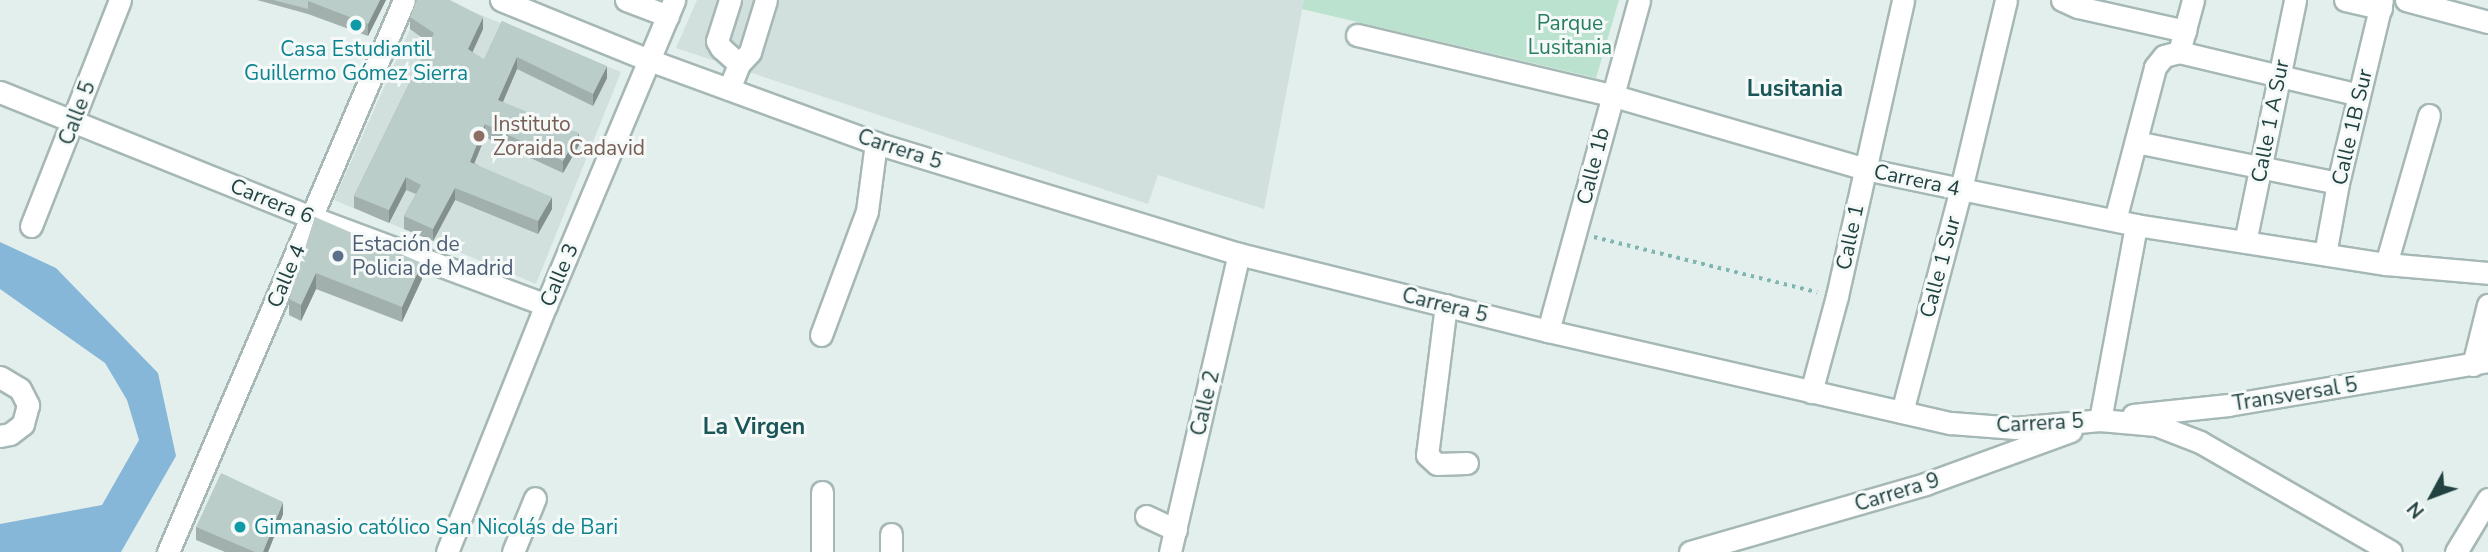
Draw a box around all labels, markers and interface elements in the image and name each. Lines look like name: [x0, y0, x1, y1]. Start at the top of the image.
park label: Parque Lusitania: [1528, 10, 1612, 60]
marker: Casa Estudiantil Guillermo Gómez Sierra: [348, 17, 364, 33]
place label: Casa Estudiantil Guillermo Gómez Sierra: [244, 36, 468, 86]
street label: Calle 1 A Sur: [2246, 57, 2294, 185]
street label: Calle 1B Sur: [2326, 67, 2378, 187]
district label: Lusitania: [1747, 75, 1843, 103]
street label: Calle 5: [53, 77, 101, 149]
place label: Instituto Zoraida Cadavid: [493, 111, 645, 161]
street label: Carrera 5: [854, 123, 946, 175]
street label: Calle 1b: [1571, 125, 1615, 207]
marker: Instituto Zoraida Cadavid: [471, 128, 487, 144]
street label: Carrera 4: [1872, 159, 1962, 201]
street label: Carrera 6: [227, 173, 317, 229]
street label: Calle 1: [1831, 202, 1869, 272]
street label: Calle 1 Sur: [1914, 213, 1966, 321]
place label: Estación de Policia de Madrid: [352, 231, 513, 281]
street label: Calle 3: [534, 240, 584, 310]
street label: Calle 4: [261, 241, 311, 311]
marker: Estación de Policia de Madrid: [330, 248, 346, 264]
street label: Carrera 5: [1399, 282, 1491, 328]
street label: Calle 2: [1185, 368, 1225, 438]
street label: Transversal 5: [2231, 372, 2359, 416]
street label: Carrera 5: [1996, 408, 2084, 438]
district label: La Virgen: [703, 413, 805, 441]
north arrow: [2397, 461, 2467, 531]
street label: Carrera 9: [1851, 467, 1943, 517]
text: N: [2402, 496, 2431, 524]
place label: Gimanasio católico San Nicolás de Bari: [254, 514, 618, 540]
marker: Gimanasio católico San Nicolás de Bari: [232, 519, 248, 535]

